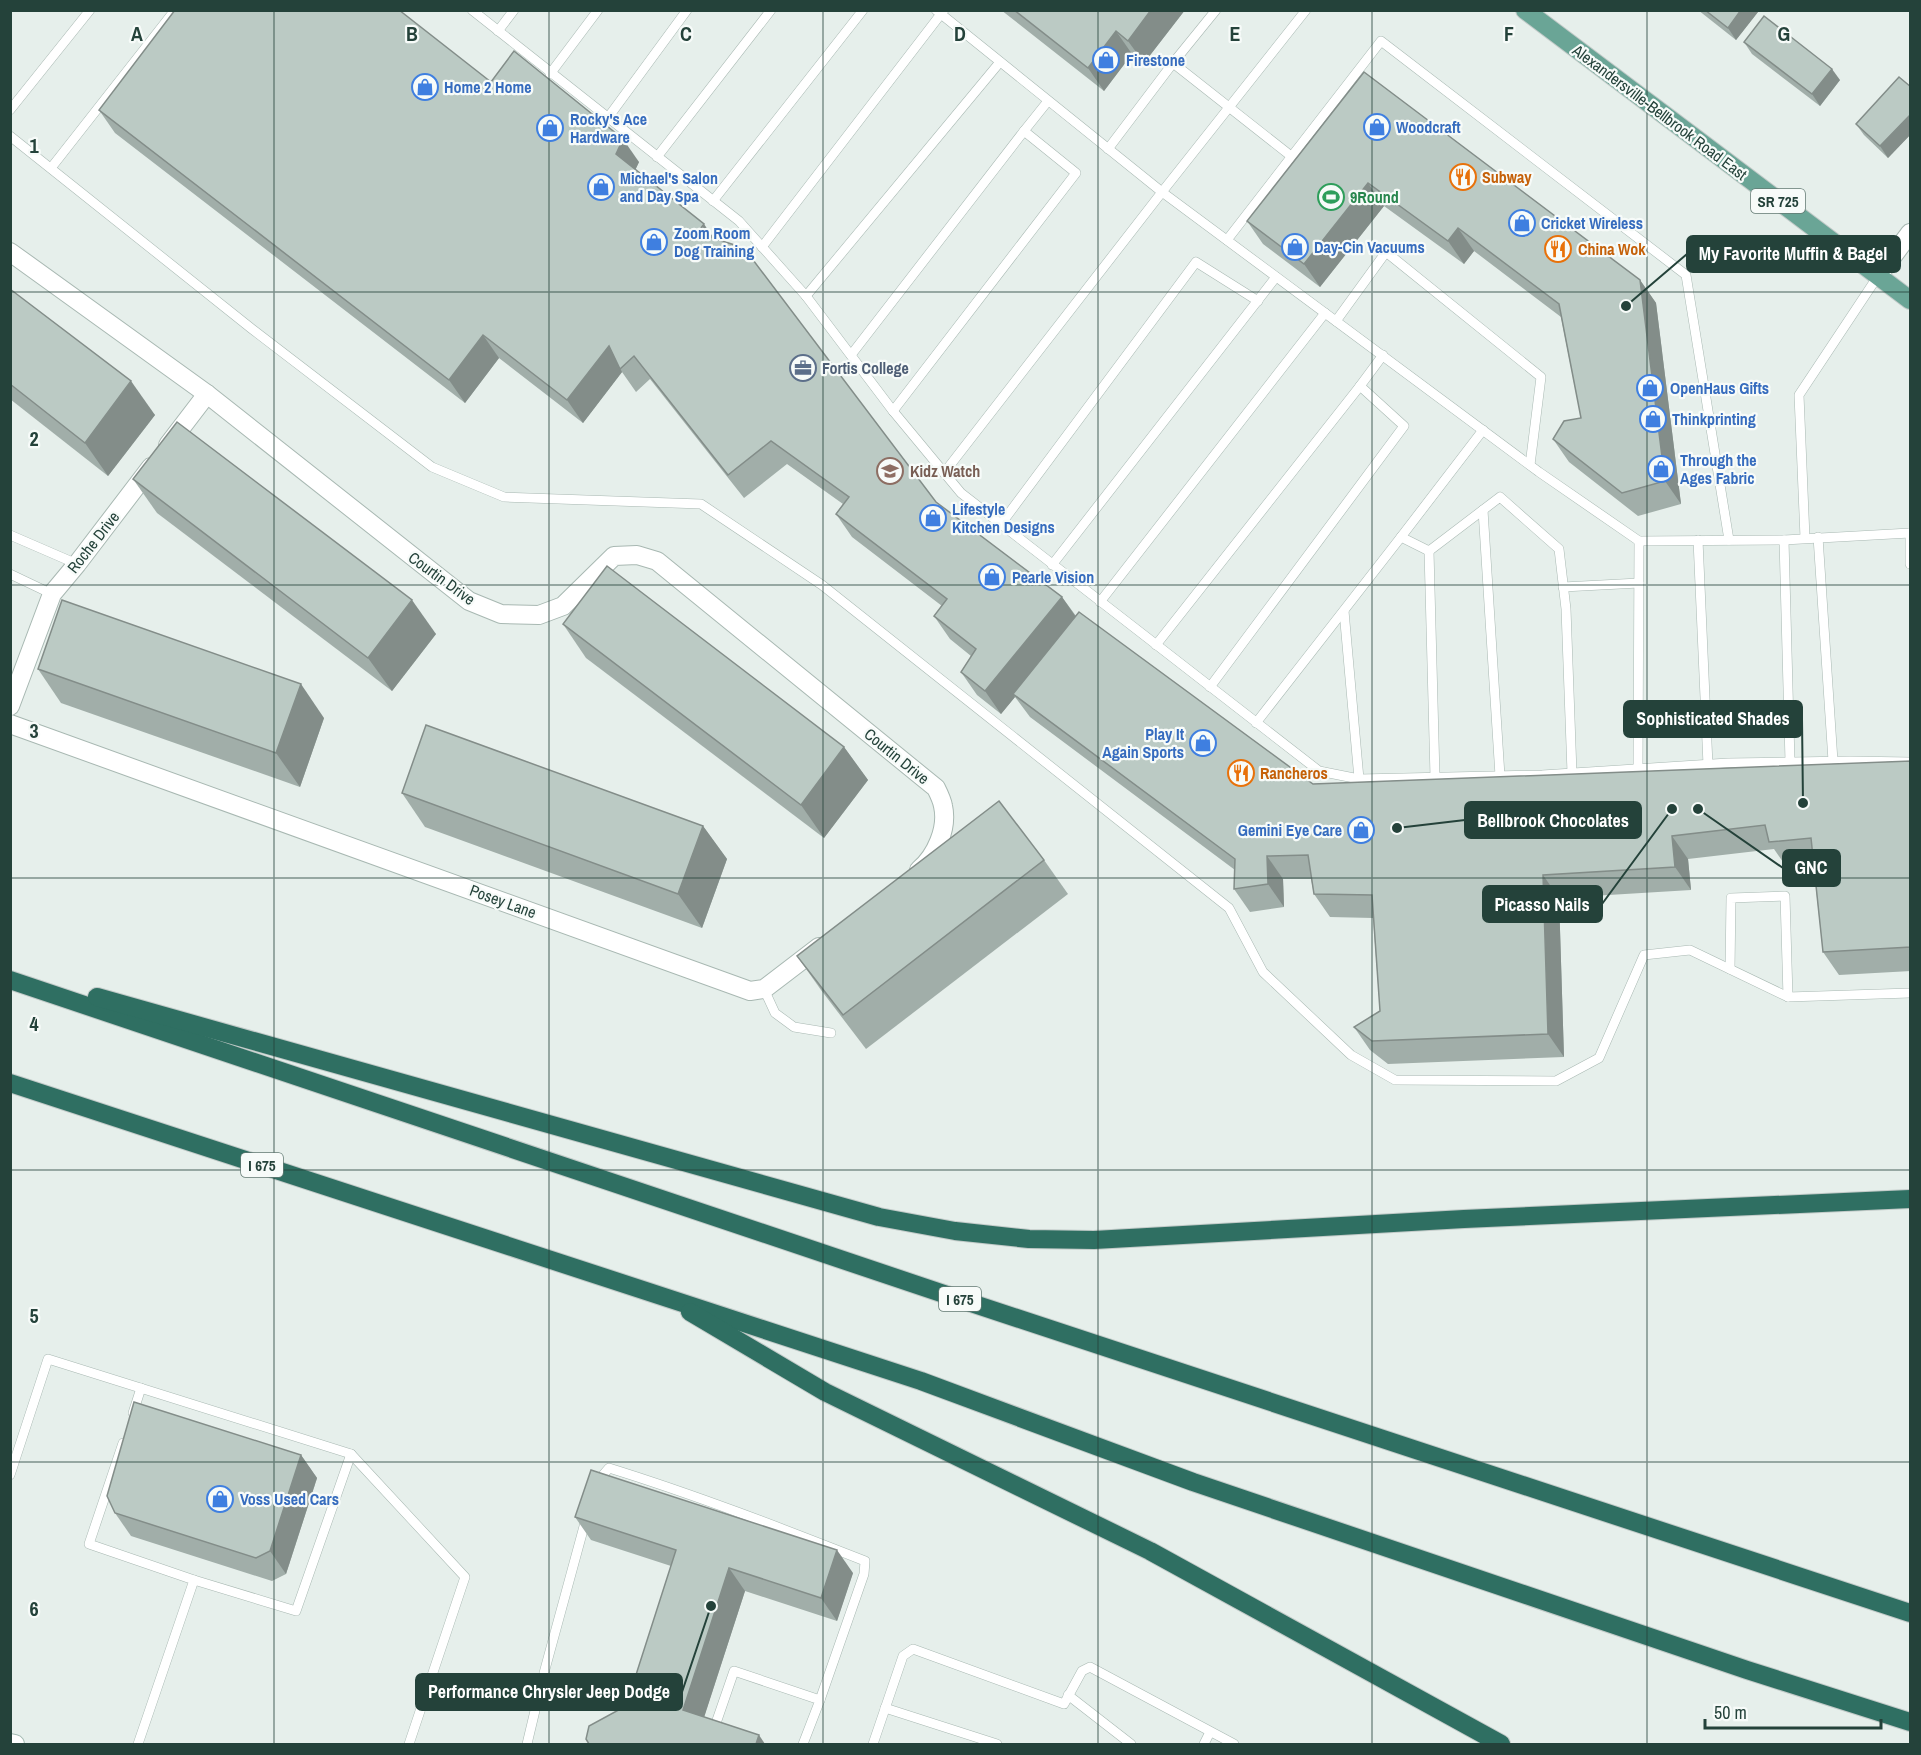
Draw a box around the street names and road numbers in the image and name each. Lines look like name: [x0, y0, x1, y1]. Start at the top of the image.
street label: Alexandersville-Bellbrook Road East: [1568, 39, 1752, 185]
road number: SR 725: [1751, 189, 1805, 213]
street label: Roche Drive: [62, 506, 124, 578]
street label: Courtin Drive: [404, 546, 480, 610]
street label: Courtin Drive: [860, 723, 934, 789]
street label: Posey Lane: [467, 879, 539, 923]
road number: I 675: [241, 1153, 283, 1177]
road number: I 675: [939, 1287, 981, 1311]

